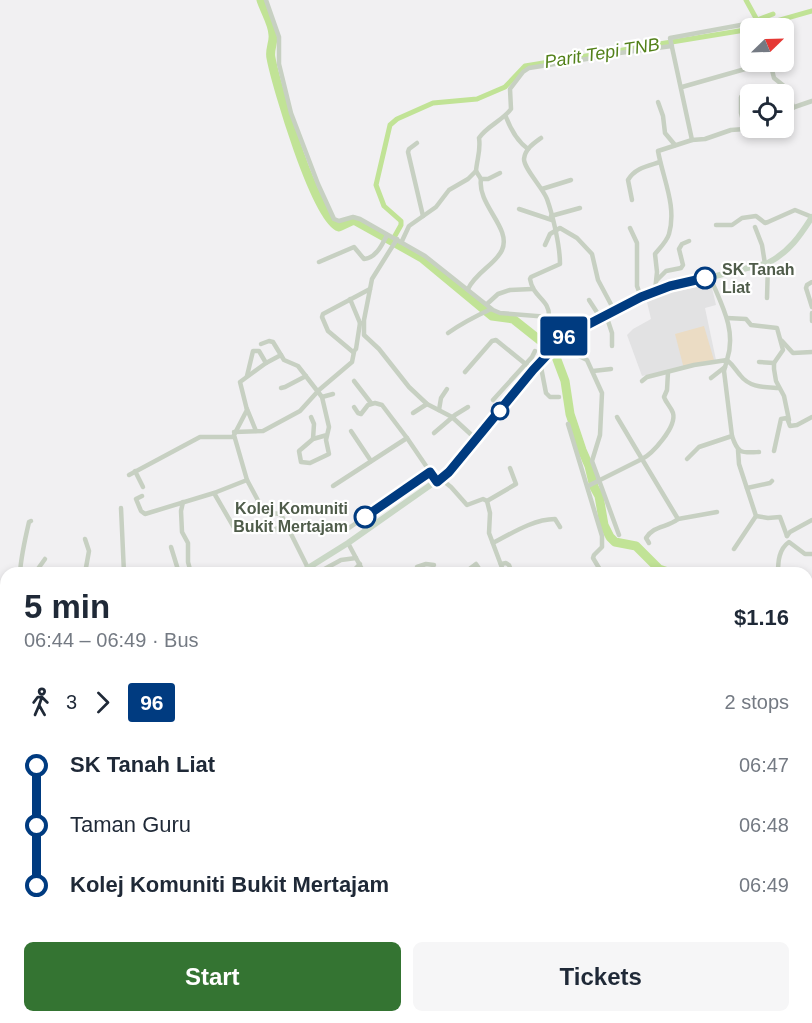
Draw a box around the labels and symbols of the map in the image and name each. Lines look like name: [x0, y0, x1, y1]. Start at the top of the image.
north arrow: [740, 18, 794, 72]
water label: Parit Tepi TNB: [543, 34, 661, 72]
place label: SK Tanah Liat: [722, 261, 795, 296]
marker: SK Tanah Liat: [694, 267, 716, 289]
line badge: 96: [537, 316, 591, 356]
unlabelled marker: [491, 402, 509, 420]
place label: Kolej Komuniti Bukit Mertajam: [233, 500, 348, 535]
marker: Kolej Komuniti Bukit Mertajam: [354, 506, 376, 528]

